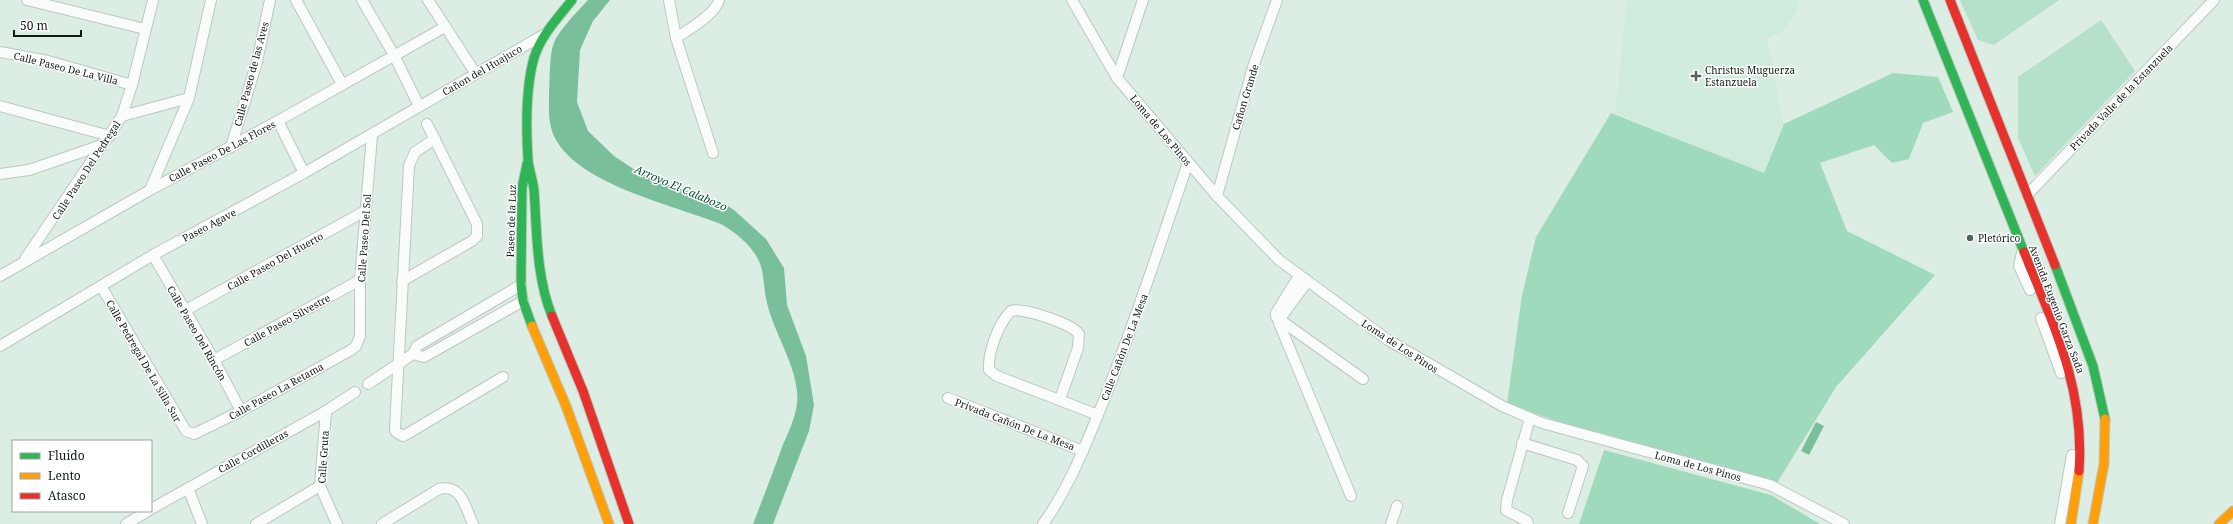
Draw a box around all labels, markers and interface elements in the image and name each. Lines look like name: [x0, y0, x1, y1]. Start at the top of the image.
scale bar: [14, 12, 81, 38]
text: 50 m: [20, 17, 48, 34]
street label: Calle Paseo de las Aves: [230, 20, 272, 128]
street label: Privada Valle de la Estanzuela: [2066, 40, 2176, 153]
street label: Cañon del Huajuco: [439, 41, 525, 99]
street label: Calle Paseo De La Villa: [12, 48, 120, 88]
street label: Cañon Grande: [1228, 62, 1262, 132]
place label: Christus Muguerza Estanzuela: [1705, 63, 1796, 89]
marker: Christus Muguerza Estanzuela: [1690, 70, 1702, 82]
street label: Loma de Los Pinos: [1127, 91, 1195, 169]
street label: Calle Paseo De Las Flores: [166, 117, 278, 185]
street label: Calle Paseo Del Pedregal: [49, 118, 123, 222]
water label: Arroyo El Calabozo: [632, 161, 730, 214]
street label: Paseo de la Luz: [503, 184, 519, 258]
street label: Calle Paseo Del Sol: [354, 193, 374, 283]
street label: Paseo Agave: [180, 205, 238, 245]
street label: Calle Paseo Del Huerto: [224, 229, 326, 293]
place label: Pletórico: [1978, 231, 2021, 245]
marker: Pletórico: [1965, 233, 1975, 243]
street label: Avenida Eugenio Garza Sada: [2026, 243, 2088, 376]
street label: Calle Paseo Del Rincón: [164, 283, 230, 384]
street label: Calle Paseo Silvestre: [241, 290, 333, 350]
street label: Calle Cañón De La Mesa: [1097, 291, 1151, 402]
street label: Calle Pedregal De La Silla Sur: [103, 297, 185, 425]
street label: Loma de Los Pinos: [1359, 316, 1441, 376]
street label: Calle Paseo La Retama: [226, 359, 326, 423]
street label: Privada Cañón De La Mesa: [953, 395, 1077, 453]
street label: Calle Cordilleras: [215, 426, 291, 476]
street label: Calle Gruta: [314, 430, 332, 484]
legend: [12, 440, 152, 512]
text: Fluido: [48, 447, 85, 464]
street label: Loma de Los Pinos: [1653, 448, 1743, 484]
text: Lento: [48, 467, 81, 484]
text: Atasco: [48, 487, 86, 504]

